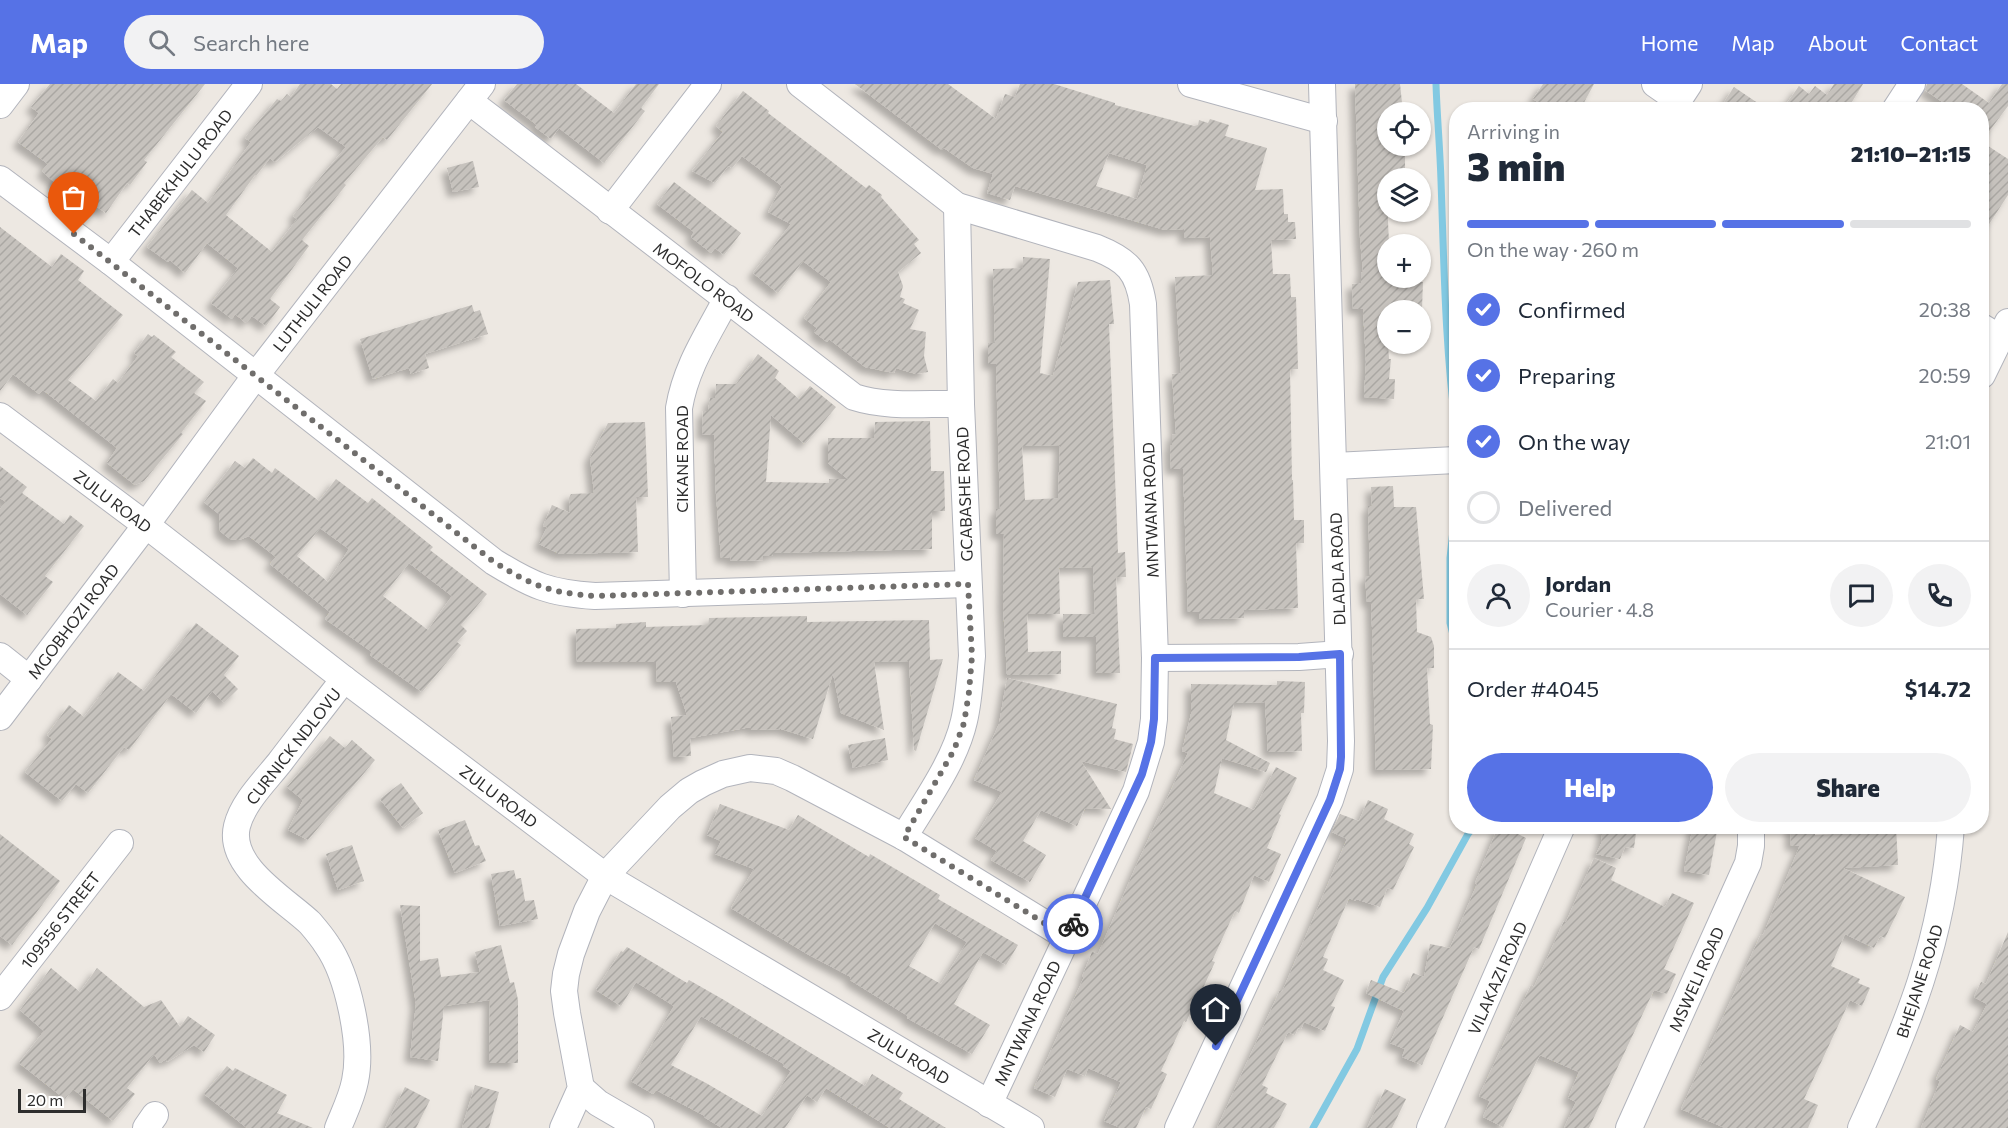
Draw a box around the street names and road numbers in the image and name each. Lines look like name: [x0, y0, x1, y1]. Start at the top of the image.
street label: THABEKHULU ROAD: [124, 105, 236, 241]
street label: MOFOLO ROAD: [650, 238, 758, 326]
street label: LUTHULI ROAD: [268, 251, 356, 355]
street label: CIKANE ROAD: [672, 405, 691, 513]
street label: GCABASHE ROAD: [952, 426, 976, 562]
street label: MNTWANA ROAD: [1138, 442, 1162, 578]
street label: ZULU ROAD: [71, 466, 155, 536]
street label: DLADLA ROAD: [1326, 512, 1348, 626]
street label: MGOBHOZI ROAD: [24, 560, 122, 682]
street label: CURNICK NDLOVU: [242, 684, 344, 808]
street label: ZULU ROAD: [457, 761, 541, 831]
street label: 109556 STREET: [16, 868, 104, 972]
street label: VILAKAZI ROAD: [1464, 919, 1530, 1037]
street label: BHEJANE ROAD: [1892, 922, 1946, 1040]
street label: MSWELI ROAD: [1664, 924, 1728, 1034]
street label: MNTWANA ROAD: [990, 957, 1064, 1089]
street label: ZULU ROAD: [865, 1024, 953, 1088]

